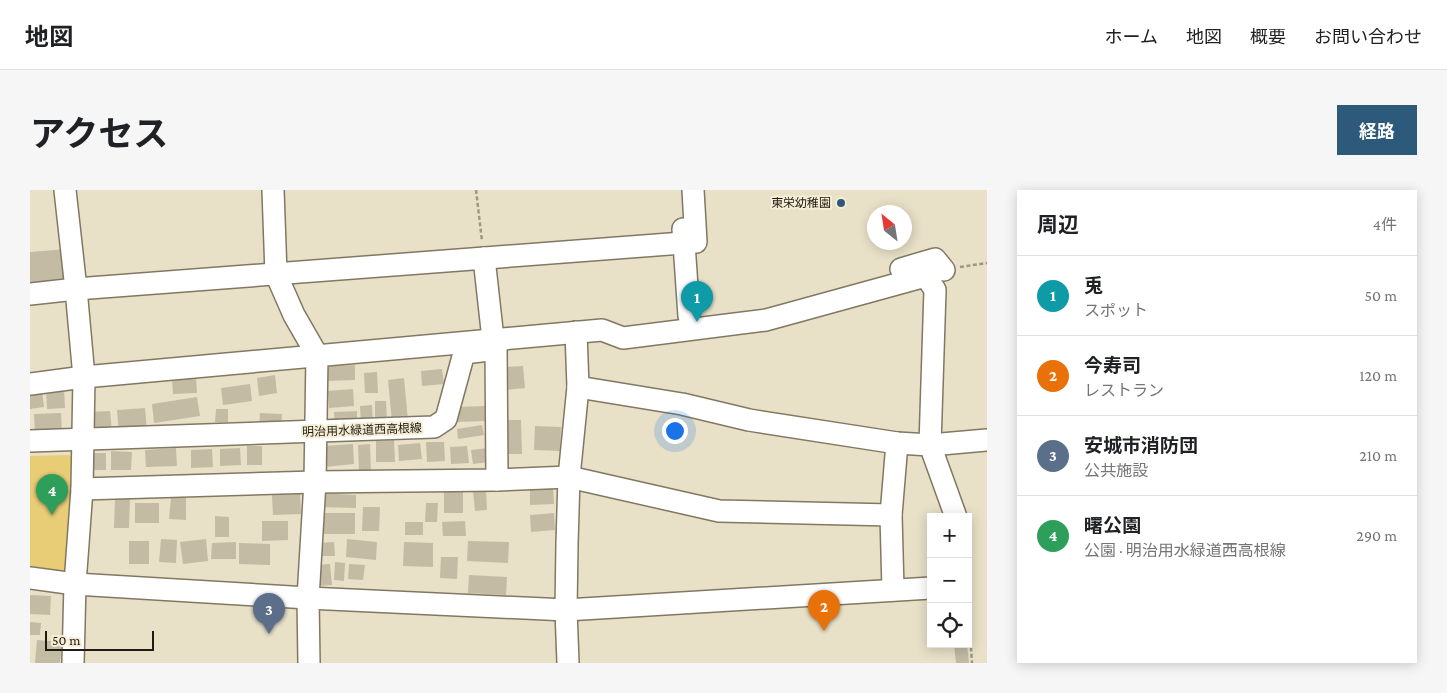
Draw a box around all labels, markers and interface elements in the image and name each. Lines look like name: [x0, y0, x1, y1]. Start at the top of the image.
text: 地図: [25, 23, 73, 50]
text: ホーム: [1105, 27, 1158, 47]
text: 地図: [1186, 27, 1222, 47]
text: 概要: [1250, 27, 1286, 47]
text: お問い合わせ: [1314, 27, 1422, 47]
button: 経路: [1337, 105, 1417, 155]
text: アクセス: [30, 115, 168, 154]
place label: 東栄幼稚園: [771, 196, 831, 210]
marker: 東栄幼稚園: [835, 197, 847, 209]
north arrow: [867, 205, 912, 250]
text: 周辺: [1037, 213, 1079, 237]
text: 4件: [1373, 216, 1397, 233]
text: 兎: [1084, 275, 1103, 296]
pin: 1: [681, 281, 713, 322]
text: 1: [1050, 287, 1056, 304]
text: 50 m: [1365, 287, 1397, 304]
text: スポット: [1084, 302, 1148, 319]
text: 今寿司: [1084, 355, 1141, 376]
text: 2: [1049, 367, 1057, 384]
text: 120 m: [1359, 367, 1397, 384]
text: レストラン: [1084, 382, 1164, 399]
your location: [662, 418, 688, 444]
street label: 明治用水緑道西高根線: [302, 421, 422, 439]
text: 安城市消防団: [1084, 435, 1198, 456]
text: 3: [1049, 447, 1057, 464]
text: 210 m: [1359, 447, 1397, 464]
text: 公共施設: [1084, 462, 1148, 479]
pin: 4: [36, 474, 68, 515]
map controls: [927, 513, 972, 648]
button: +: [927, 513, 972, 558]
text: 曙公園: [1084, 515, 1141, 536]
text: 4: [1049, 527, 1057, 544]
text: 290 m: [1356, 527, 1397, 544]
text: 公園 · 明治用水緑道西高根線: [1084, 542, 1286, 559]
button: −: [927, 558, 972, 603]
pin: 2: [808, 590, 840, 631]
pin: 3: [253, 593, 285, 634]
button: locate: [927, 603, 972, 648]
scale bar: [45, 628, 154, 651]
text: 50 m: [52, 632, 80, 648]

